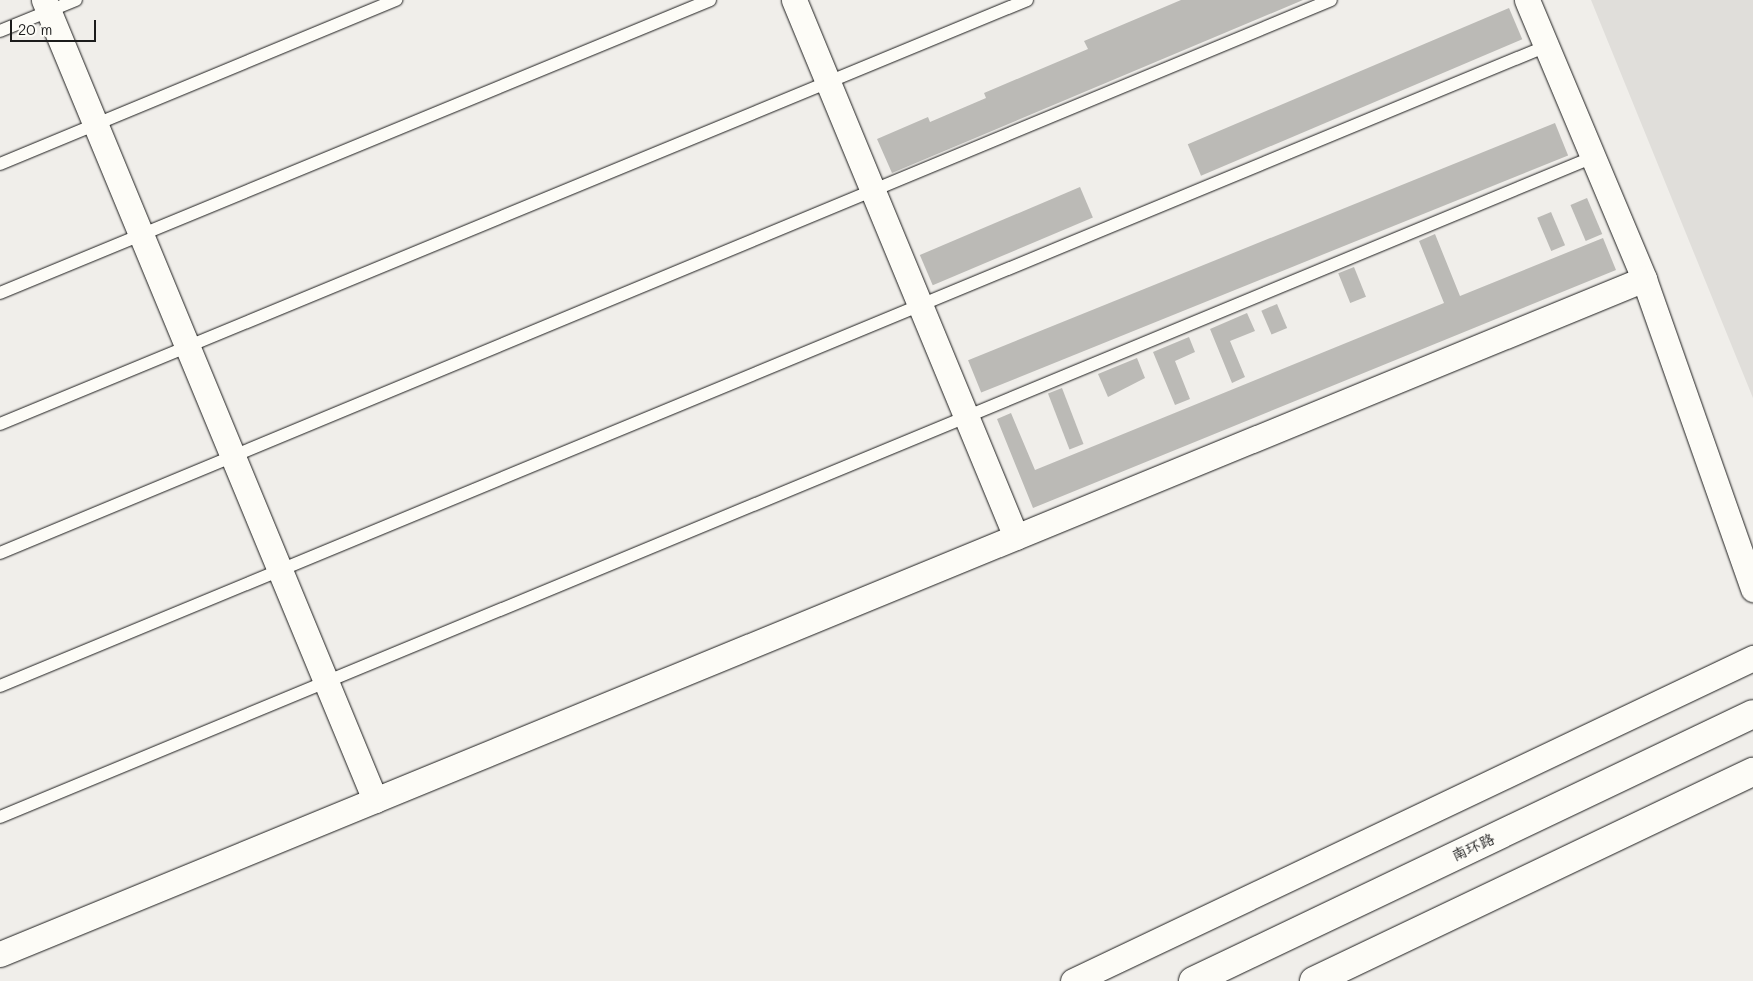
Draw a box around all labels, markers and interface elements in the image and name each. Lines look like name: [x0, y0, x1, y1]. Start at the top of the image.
scale bar: [12, 10, 99, 42]
text: 20 m: [18, 19, 52, 39]
street label: 南环路: [1449, 829, 1497, 865]

